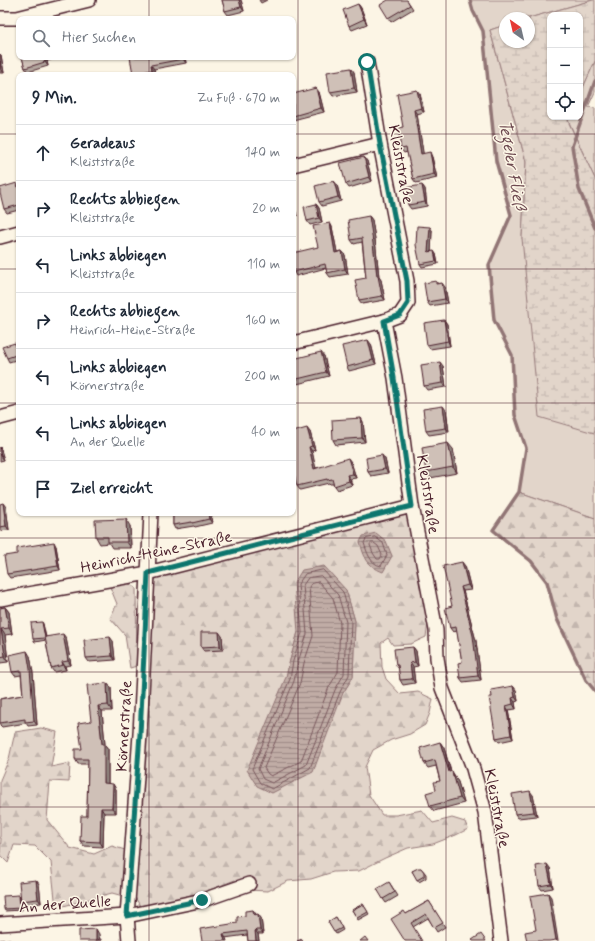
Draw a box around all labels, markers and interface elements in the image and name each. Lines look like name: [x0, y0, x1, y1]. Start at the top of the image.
north arrow: [499, 12, 535, 48]
map controls: [547, 12, 583, 120]
button: +: [547, 12, 583, 48]
search box: [16, 16, 296, 60]
icon: search: [30, 27, 52, 49]
text: Hier suchen: [62, 28, 136, 48]
button: −: [547, 48, 583, 84]
route start: [358, 53, 376, 71]
button: locate: [547, 84, 583, 120]
text: 9 Min.: [32, 87, 77, 109]
text: Zu Fuß · 670 m: [197, 90, 280, 107]
water label: Tegeler Fließ: [491, 118, 531, 214]
street label: Kleiststraße: [383, 123, 418, 206]
text: Geradeaus: [70, 134, 135, 154]
icon: ahead: [32, 142, 54, 164]
text: 140 m: [245, 144, 280, 161]
text: Kleiststraße: [70, 154, 135, 171]
text: Rechts abbiegen: [70, 190, 180, 210]
icon: right: [32, 198, 54, 220]
text: 20 m: [252, 200, 280, 217]
text: Kleiststraße: [70, 210, 135, 227]
text: Links abbiegen: [70, 246, 167, 266]
icon: left: [32, 254, 54, 276]
text: 110 m: [247, 256, 280, 273]
text: Kleiststraße: [70, 266, 135, 283]
text: Rechts abbiegen: [70, 302, 180, 322]
icon: right: [32, 310, 54, 332]
text: 160 m: [245, 312, 280, 329]
text: Heinrich-Heine-Straße: [70, 322, 196, 339]
text: Links abbiegen: [70, 358, 167, 378]
icon: left: [32, 366, 54, 388]
text: 200 m: [245, 368, 280, 385]
text: Körnerstraße: [70, 378, 144, 395]
text: Links abbiegen: [70, 414, 167, 434]
icon: left: [32, 422, 54, 444]
text: 40 m: [251, 424, 280, 441]
text: An der Quelle: [70, 434, 145, 451]
street label: Kleiststraße: [411, 453, 444, 535]
icon: arrive: [32, 478, 54, 500]
text: Ziel erreicht: [70, 479, 153, 499]
street label: Heinrich-Heine-Straße: [79, 526, 234, 579]
street label: Körnerstraße: [112, 680, 137, 772]
street label: Kleiststraße: [479, 767, 514, 850]
street label: An der Quelle: [18, 891, 112, 918]
route end: [193, 891, 211, 909]

